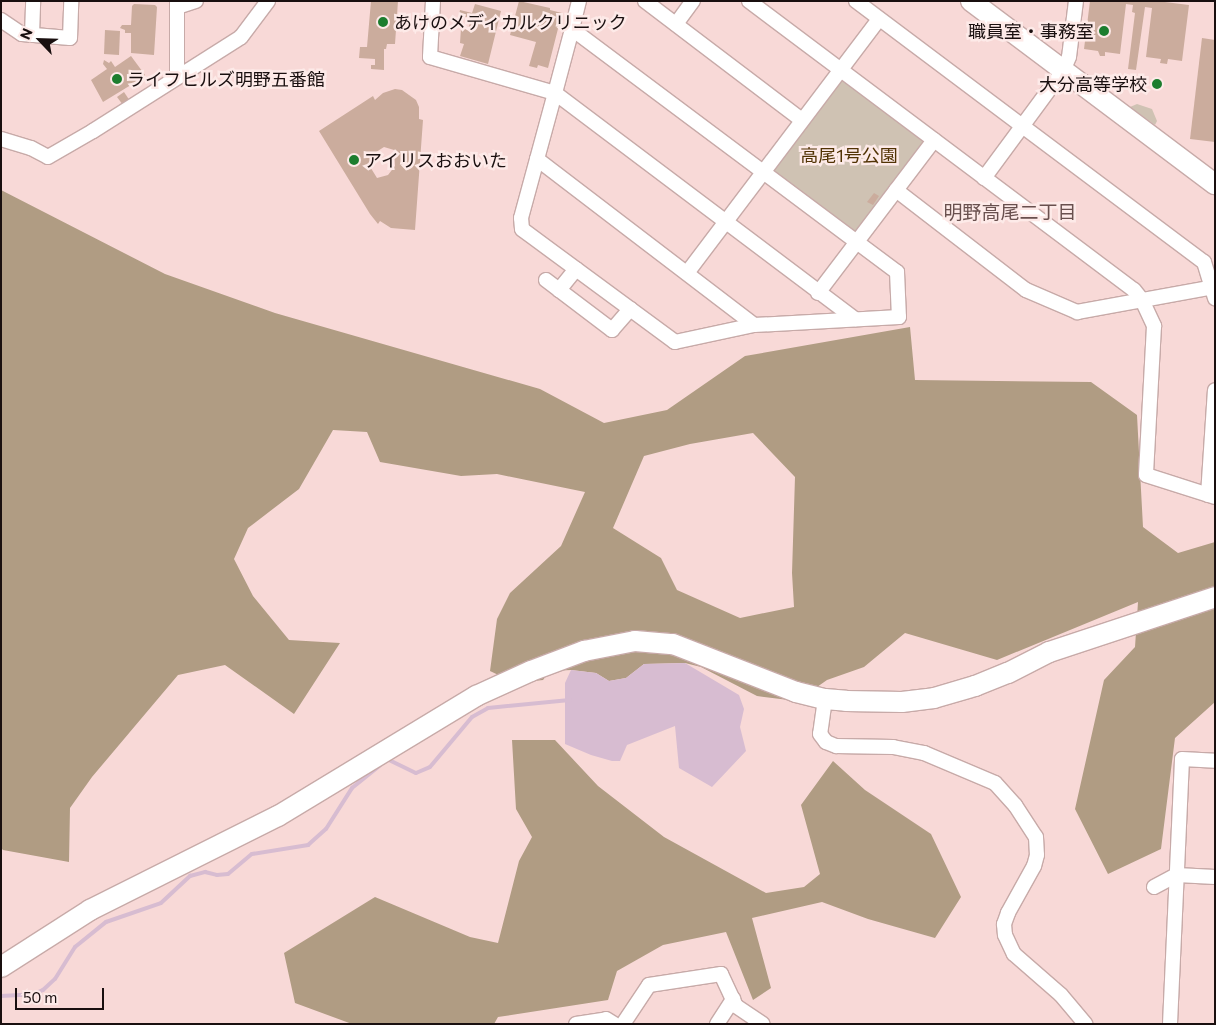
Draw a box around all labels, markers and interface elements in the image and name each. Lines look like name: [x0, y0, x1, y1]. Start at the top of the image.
place label: あけのメディカルクリニック: [394, 11, 628, 33]
north arrow: [15, 15, 65, 65]
marker: あけのメディカルクリニック: [376, 15, 390, 29]
place label: 職員室・事務室: [968, 20, 1094, 42]
text: N: [16, 25, 36, 42]
marker: 職員室・事務室: [1098, 25, 1110, 37]
place label: ライフヒルズ明野五番館: [127, 68, 325, 90]
marker: ライフヒルズ明野五番館: [111, 73, 123, 85]
place label: 大分高等学校: [1039, 73, 1147, 95]
marker: 大分高等学校: [1151, 78, 1163, 90]
park label: 高尾1号公園: [800, 144, 898, 166]
place label: アイリスおおいた: [364, 149, 508, 171]
marker: アイリスおおいた: [348, 154, 360, 166]
district label: 明野高尾二丁目: [944, 201, 1076, 223]
scale bar: [18, 978, 106, 1010]
text: 50 m: [23, 988, 57, 1006]

